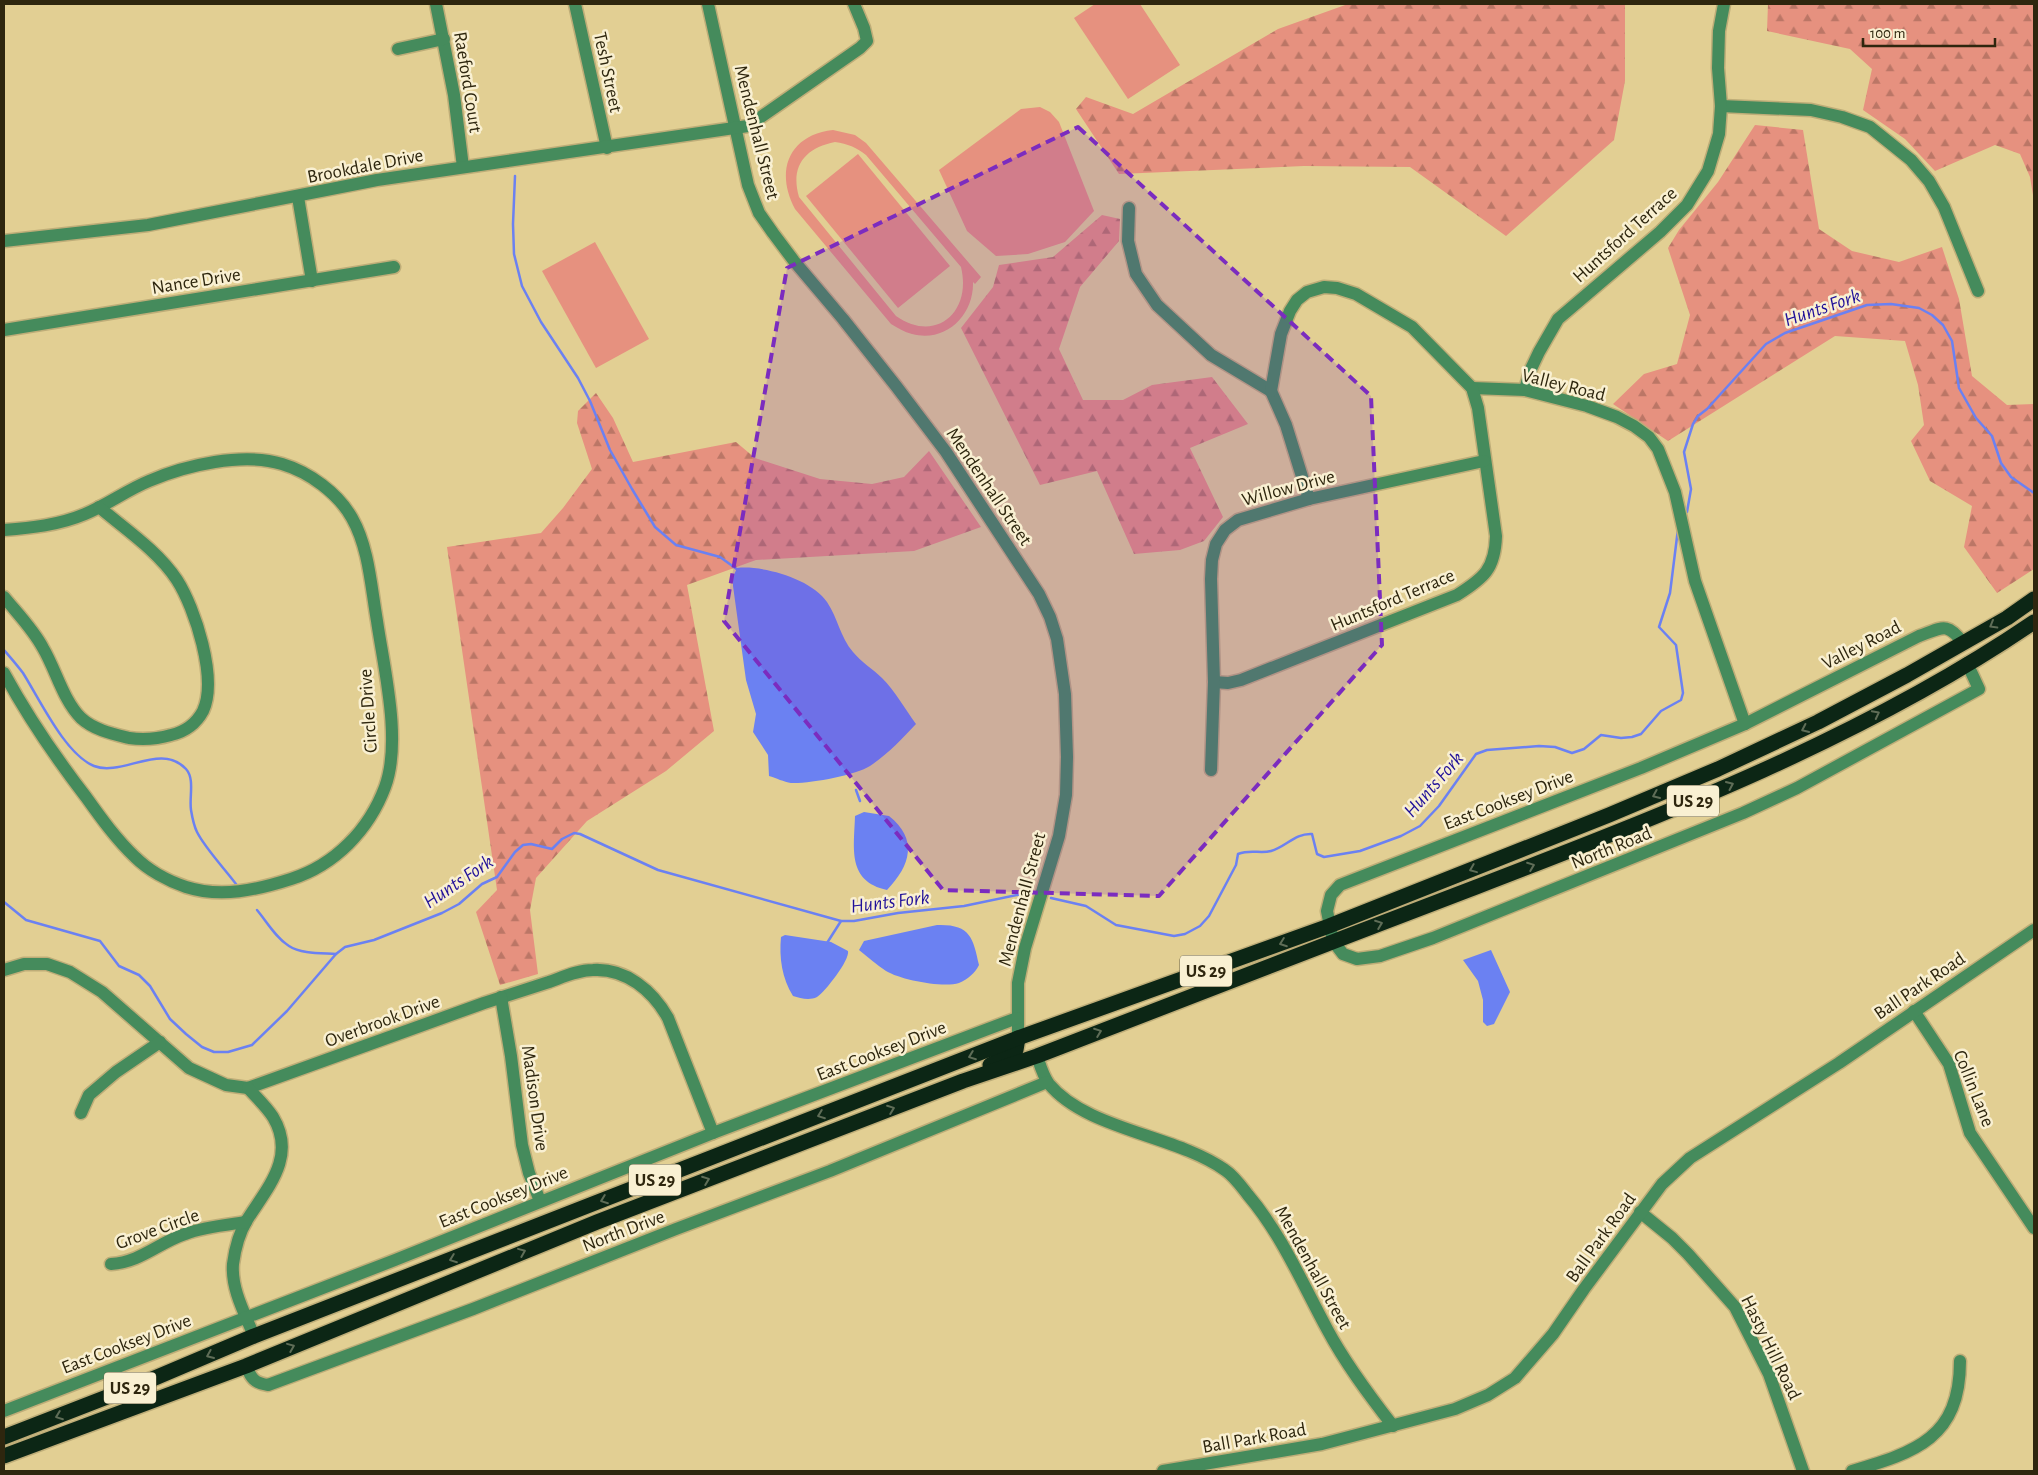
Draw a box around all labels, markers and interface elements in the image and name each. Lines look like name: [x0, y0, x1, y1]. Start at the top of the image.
scale bar: [1863, 15, 1996, 47]
text: 100 m: [1870, 26, 1905, 41]
street label: Raeford Court: [450, 30, 485, 134]
street label: Tesh Street: [590, 30, 625, 114]
street label: Mendenhall Street: [731, 63, 782, 201]
street label: Brookdale Drive: [306, 146, 425, 187]
street label: Huntsford Terrace: [1569, 184, 1681, 287]
street label: Nance Drive: [150, 265, 242, 298]
water label: Hunts Fork: [1782, 286, 1863, 330]
street label: Valley Road: [1520, 366, 1608, 405]
street label: Mendenhall Street: [942, 425, 1035, 549]
street label: Willow Drive: [1240, 467, 1337, 510]
street label: Huntsford Terrace: [1328, 566, 1457, 635]
street label: Valley Road: [1819, 617, 1904, 673]
one-way arrow: [1989, 619, 1998, 629]
street label: Circle Drive: [356, 668, 381, 753]
one-way arrow: [1871, 710, 1880, 720]
one-way arrow: [1801, 722, 1810, 733]
water label: Hunts Fork: [1400, 748, 1467, 821]
street label: East Cooksey Drive: [1441, 767, 1576, 834]
one-way arrow: [1725, 780, 1734, 791]
road number: US 29: [1667, 786, 1719, 816]
one-way arrow: [1652, 788, 1661, 799]
street label: North Road: [1569, 824, 1655, 873]
street label: Mendenhall Street: [995, 831, 1049, 968]
water label: Hunts Fork: [420, 851, 497, 912]
one-way arrow: [1526, 862, 1534, 872]
one-way arrow: [1469, 863, 1478, 873]
water label: Hunts Fork: [850, 887, 931, 917]
one-way arrow: [1374, 920, 1383, 930]
one-way arrow: [1280, 937, 1288, 947]
street label: Ball Park Road: [1871, 949, 1969, 1024]
road number: US 29: [1180, 956, 1232, 986]
street label: Overbrook Drive: [323, 992, 442, 1051]
street label: East Cooksey Drive: [814, 1018, 949, 1085]
one-way arrow: [1093, 1028, 1102, 1038]
street label: Madison Drive: [518, 1044, 551, 1152]
street label: Collin Lane: [1950, 1048, 1998, 1130]
one-way arrow: [968, 1050, 977, 1060]
one-way arrow: [886, 1105, 894, 1115]
one-way arrow: [817, 1109, 826, 1120]
street label: East Cooksey Drive: [436, 1163, 571, 1232]
road number: US 29: [629, 1164, 681, 1196]
one-way arrow: [701, 1176, 710, 1186]
street label: Ball Park Road: [1563, 1190, 1640, 1286]
one-way arrow: [601, 1194, 609, 1204]
street label: Mendenhall Street: [1271, 1203, 1354, 1332]
street label: Grove Circle: [113, 1206, 202, 1253]
street label: North Drive: [580, 1207, 667, 1256]
one-way arrow: [518, 1248, 526, 1258]
one-way arrow: [449, 1253, 458, 1264]
street label: Hasty Hill Road: [1737, 1292, 1804, 1403]
street label: East Cooksey Drive: [59, 1311, 194, 1378]
one-way arrow: [286, 1343, 295, 1353]
one-way arrow: [206, 1349, 214, 1359]
road number: US 29: [104, 1372, 156, 1404]
one-way arrow: [55, 1410, 64, 1420]
street label: Ball Park Road: [1201, 1420, 1308, 1457]

